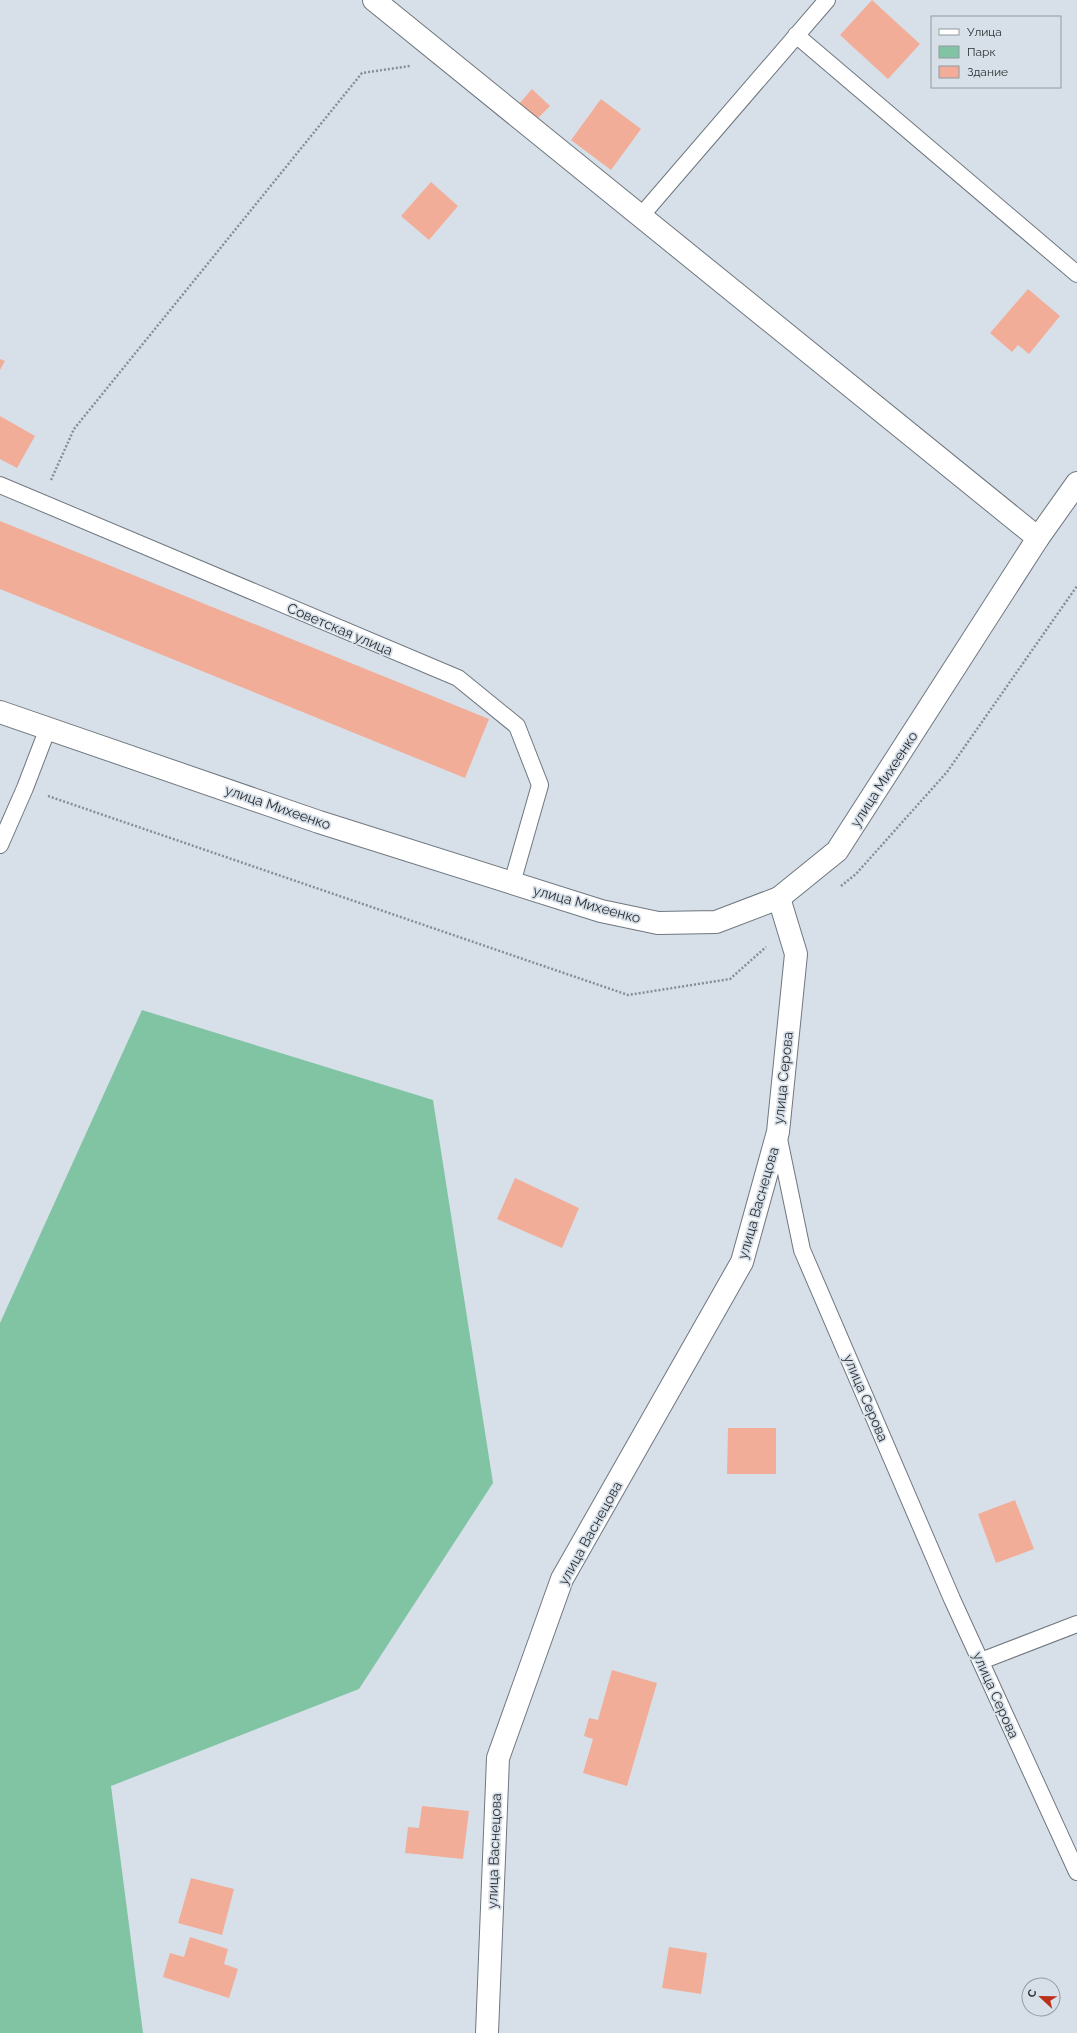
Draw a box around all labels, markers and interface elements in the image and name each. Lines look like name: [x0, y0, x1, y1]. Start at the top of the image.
legend: [931, 16, 1061, 88]
text: Улица: [967, 25, 1002, 39]
text: Парк: [967, 45, 996, 59]
text: Здание: [967, 65, 1008, 79]
street label: Советская улица: [285, 600, 395, 658]
street label: улица Михеенко: [847, 728, 921, 830]
street label: улица Михеенко: [223, 781, 333, 833]
street label: улица Михеенко: [531, 882, 643, 926]
street label: улица Серова: [770, 1031, 796, 1125]
street label: улица Васнецова: [734, 1145, 782, 1261]
street label: улица Серова: [840, 1352, 892, 1444]
street label: улица Васнецова: [555, 1478, 625, 1588]
street label: улица Серова: [970, 1649, 1022, 1741]
street label: улица Васнецова: [484, 1793, 504, 1909]
north arrow: [1021, 1977, 1061, 2017]
text: С: [1025, 1987, 1040, 1999]

